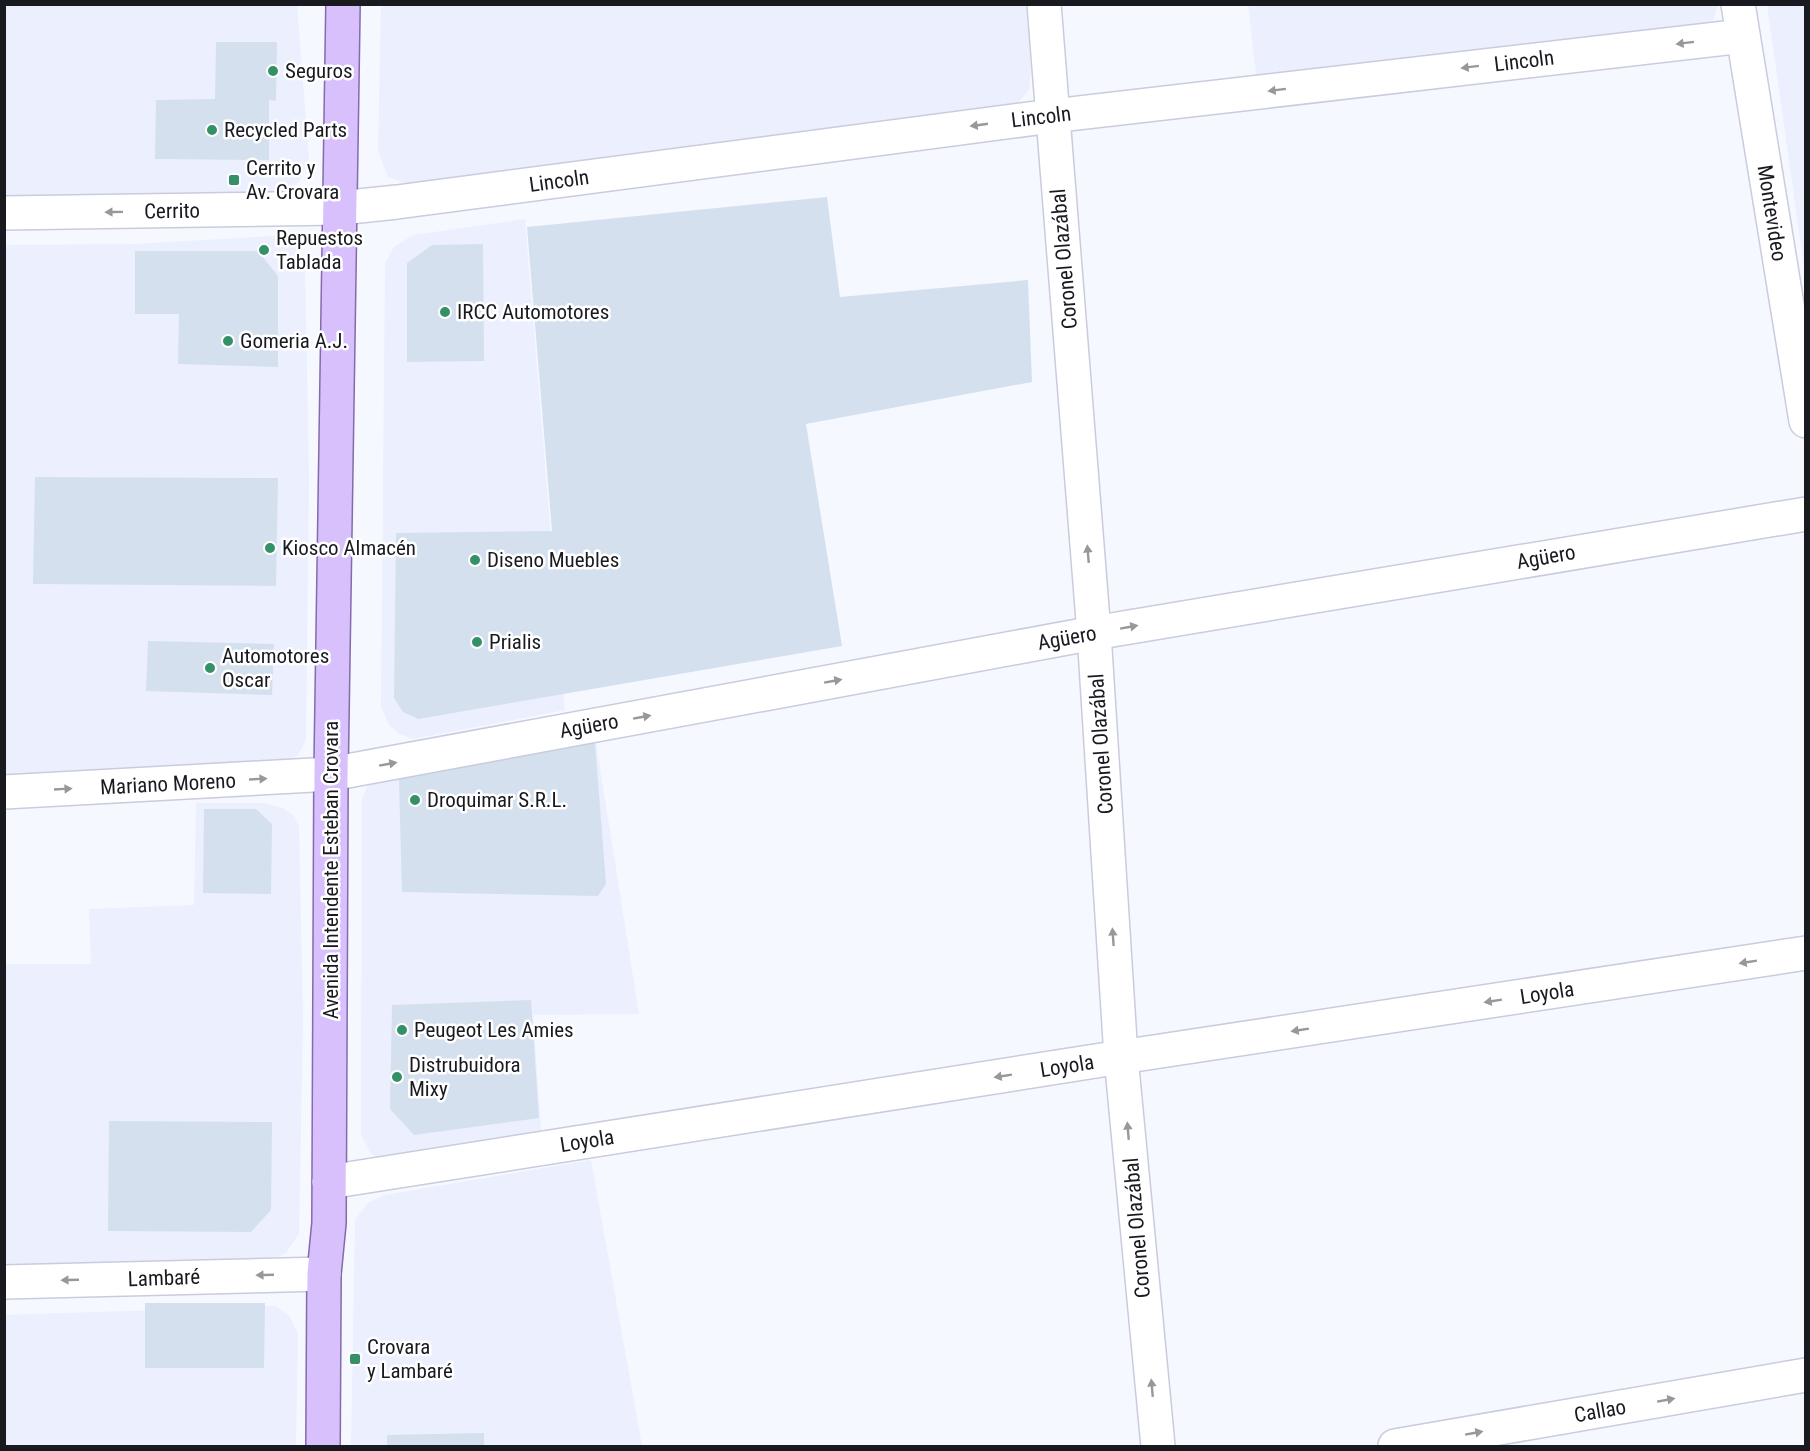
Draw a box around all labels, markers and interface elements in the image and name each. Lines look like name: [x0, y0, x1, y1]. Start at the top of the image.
one-way arrow: [1675, 38, 1694, 47]
street label: Lincoln: [1493, 45, 1555, 77]
place label: Seguros: [285, 59, 353, 83]
one-way arrow: [1461, 62, 1480, 72]
marker: Seguros: [266, 64, 280, 78]
one-way arrow: [1267, 85, 1286, 94]
street label: Lincoln: [1010, 101, 1072, 133]
place label: Recycled Parts: [224, 118, 347, 142]
one-way arrow: [969, 121, 988, 130]
marker: Recycled Parts: [205, 123, 219, 137]
place label: Cerrito y Av. Crovara: [246, 156, 339, 204]
street label: Montevideo: [1753, 163, 1791, 263]
street label: Lincoln: [528, 165, 590, 197]
marker: Cerrito y Av. Crovara: [227, 173, 241, 187]
street label: Coronel Olazábal: [1046, 188, 1082, 330]
street label: Cerrito: [144, 199, 200, 223]
one-way arrow: [104, 207, 123, 217]
place label: Repuestos Tablada: [276, 226, 363, 274]
marker: Repuestos Tablada: [257, 243, 271, 257]
place label: IRCC Automotores: [457, 300, 609, 324]
marker: IRCC Automotores: [438, 305, 452, 319]
place label: Gomeria A.J.: [240, 329, 348, 353]
marker: Gomeria A.J.: [221, 334, 235, 348]
place label: Kiosco Almacén: [282, 536, 416, 560]
street label: Agüero: [1515, 540, 1577, 574]
marker: Kiosco Almacén: [263, 541, 277, 555]
one-way arrow: [1083, 544, 1093, 563]
place label: Diseno Muebles: [487, 548, 619, 572]
marker: Diseno Muebles: [468, 553, 482, 567]
street label: Agüero: [1036, 621, 1098, 655]
one-way arrow: [1119, 622, 1138, 631]
place label: Prialis: [489, 630, 541, 654]
marker: Prialis: [470, 635, 484, 649]
place label: Automotores Oscar: [222, 644, 329, 692]
marker: Automotores Oscar: [203, 661, 217, 675]
street label: Coronel Olazábal: [1084, 673, 1118, 815]
one-way arrow: [824, 676, 843, 685]
street label: Agüero: [558, 709, 620, 743]
one-way arrow: [632, 712, 651, 721]
street label: Avenida Intendente Esteban Crovara: [319, 721, 343, 1019]
one-way arrow: [379, 759, 398, 768]
street label: Mariano Moreno: [100, 768, 236, 800]
one-way arrow: [248, 775, 267, 784]
one-way arrow: [53, 784, 72, 793]
place label: Droquimar S.R.L.: [427, 788, 567, 812]
marker: Droquimar S.R.L.: [408, 793, 422, 807]
one-way arrow: [1109, 928, 1118, 947]
one-way arrow: [1738, 958, 1757, 967]
street label: Loyola: [1518, 977, 1576, 1009]
one-way arrow: [1483, 996, 1502, 1005]
place label: Peugeot Les Amies: [414, 1018, 574, 1042]
marker: Peugeot Les Amies: [395, 1023, 409, 1037]
one-way arrow: [1290, 1026, 1309, 1035]
street label: Loyola: [1038, 1050, 1096, 1082]
place label: Distrubuidora Mixy: [409, 1053, 520, 1101]
marker: Distrubuidora Mixy: [390, 1070, 404, 1084]
one-way arrow: [994, 1072, 1013, 1081]
one-way arrow: [1123, 1122, 1133, 1141]
street label: Loyola: [558, 1125, 616, 1157]
street label: Coronel Olazábal: [1119, 1157, 1155, 1299]
street label: Lambaré: [127, 1265, 201, 1291]
one-way arrow: [256, 1271, 275, 1280]
one-way arrow: [61, 1276, 80, 1285]
place label: Crovara y Lambaré: [367, 1335, 453, 1383]
marker: Crovara y Lambaré: [348, 1352, 362, 1366]
one-way arrow: [1147, 1379, 1157, 1398]
street label: Callao: [1572, 1395, 1628, 1427]
one-way arrow: [1656, 1395, 1675, 1404]
one-way arrow: [1464, 1428, 1483, 1437]

